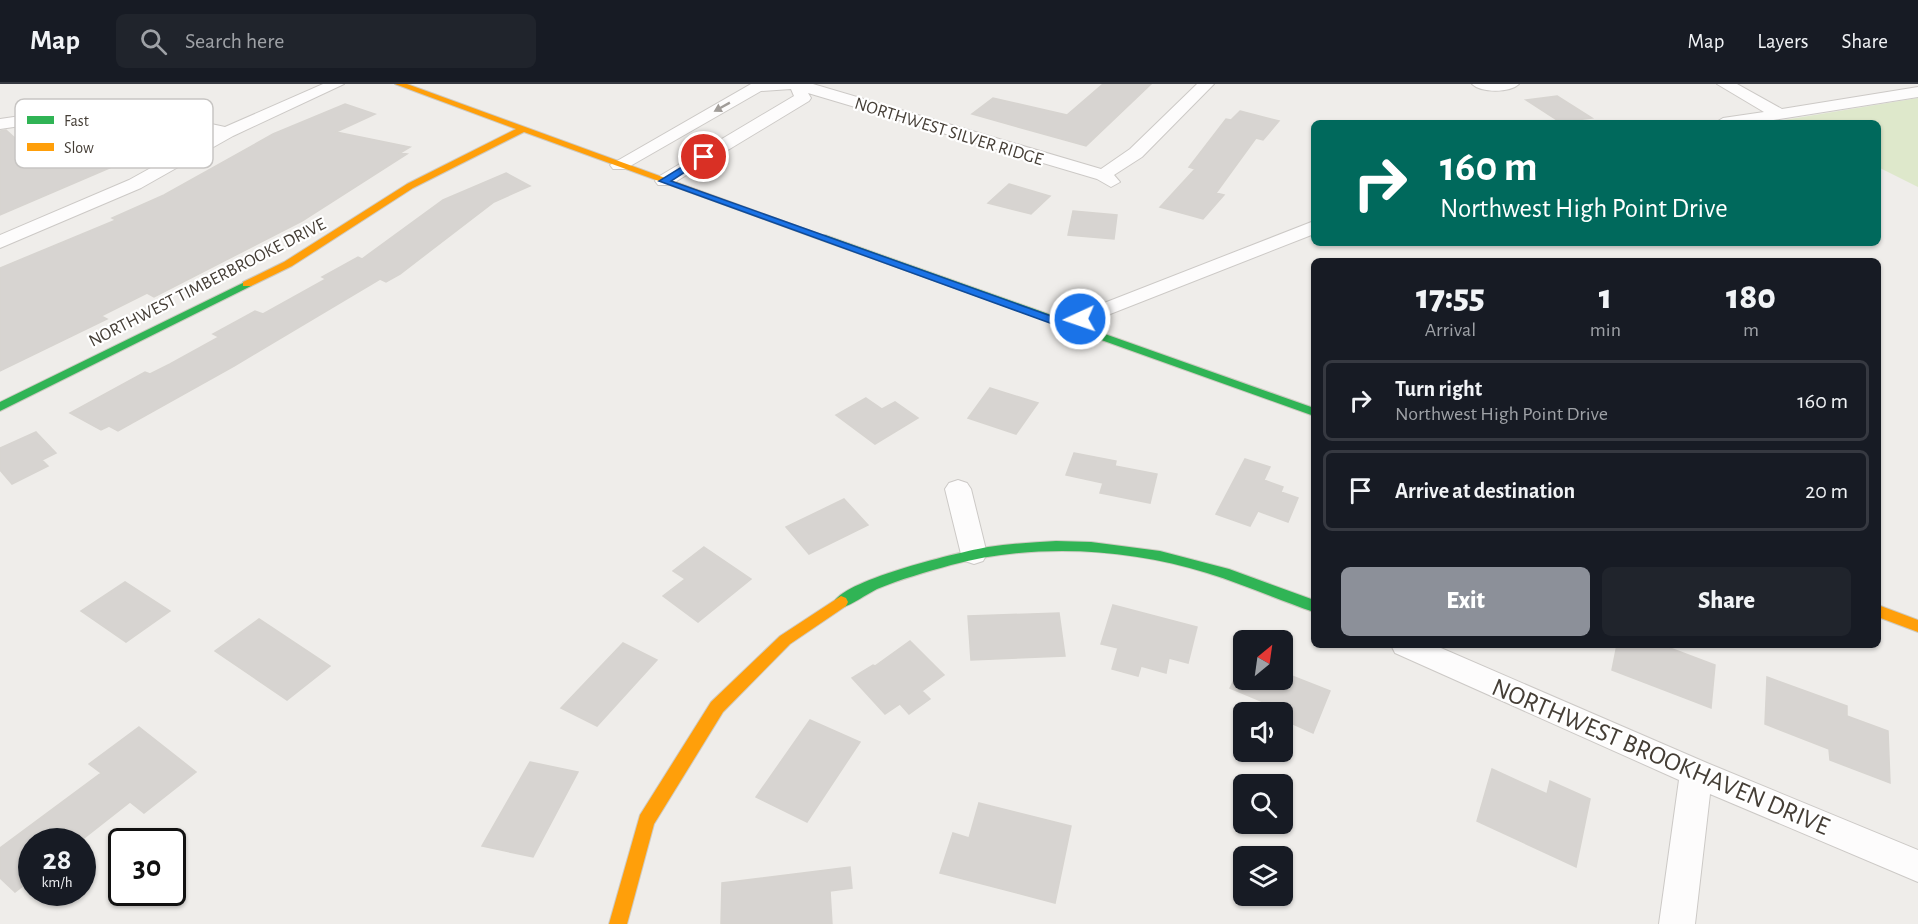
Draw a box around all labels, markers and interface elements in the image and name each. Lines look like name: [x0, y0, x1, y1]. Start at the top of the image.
search box: [116, 14, 536, 68]
icon: search: [137, 25, 170, 58]
text: Map: [30, 27, 80, 55]
text: Search here: [185, 30, 284, 52]
text: Map: [1688, 31, 1724, 52]
text: Layers: [1757, 31, 1808, 52]
text: Share: [1841, 31, 1888, 52]
street label: NORTHWEST SILVER RIDGE: [852, 95, 1045, 169]
legend: [15, 99, 213, 168]
one-way arrow: [713, 102, 730, 112]
text: Fast: [64, 113, 89, 129]
pin: [678, 131, 729, 182]
text: Slow: [64, 140, 94, 156]
icon: arrive: [687, 140, 720, 173]
icon: right: [1341, 144, 1419, 222]
text: 160 m: [1440, 146, 1538, 188]
text: Northwest High Point Drive: [1440, 195, 1728, 222]
street label: NORTHWEST TIMBERBROOKE DRIVE: [86, 215, 329, 351]
text: 17:55: [1416, 279, 1485, 315]
text: 1: [1599, 279, 1612, 315]
text: 180: [1726, 279, 1776, 315]
position arrow: [1048, 287, 1112, 351]
text: Arrival: [1425, 320, 1476, 340]
text: min: [1590, 320, 1621, 340]
text: m: [1743, 320, 1759, 340]
text: Turn right: [1395, 378, 1482, 400]
icon: right: [1344, 384, 1377, 417]
text: 160 m: [1797, 390, 1848, 412]
text: Northwest High Point Drive: [1395, 404, 1608, 424]
icon: arrive: [1344, 474, 1377, 507]
text: Arrive at destination: [1395, 480, 1575, 502]
text: 20 m: [1805, 480, 1848, 502]
button: Exit: [1341, 567, 1590, 636]
button: Share: [1602, 567, 1851, 636]
north arrow: [1233, 630, 1293, 690]
map controls: [1233, 630, 1293, 906]
street label: NORTHWEST BROOKHAVEN DRIVE: [1488, 674, 1833, 840]
button: sound: [1233, 702, 1293, 762]
button: search: [1233, 774, 1293, 834]
speed limit sign: 30: [108, 828, 186, 906]
text: 28: [43, 845, 71, 875]
button: layers: [1233, 846, 1293, 906]
text: km/h: [42, 875, 72, 890]

